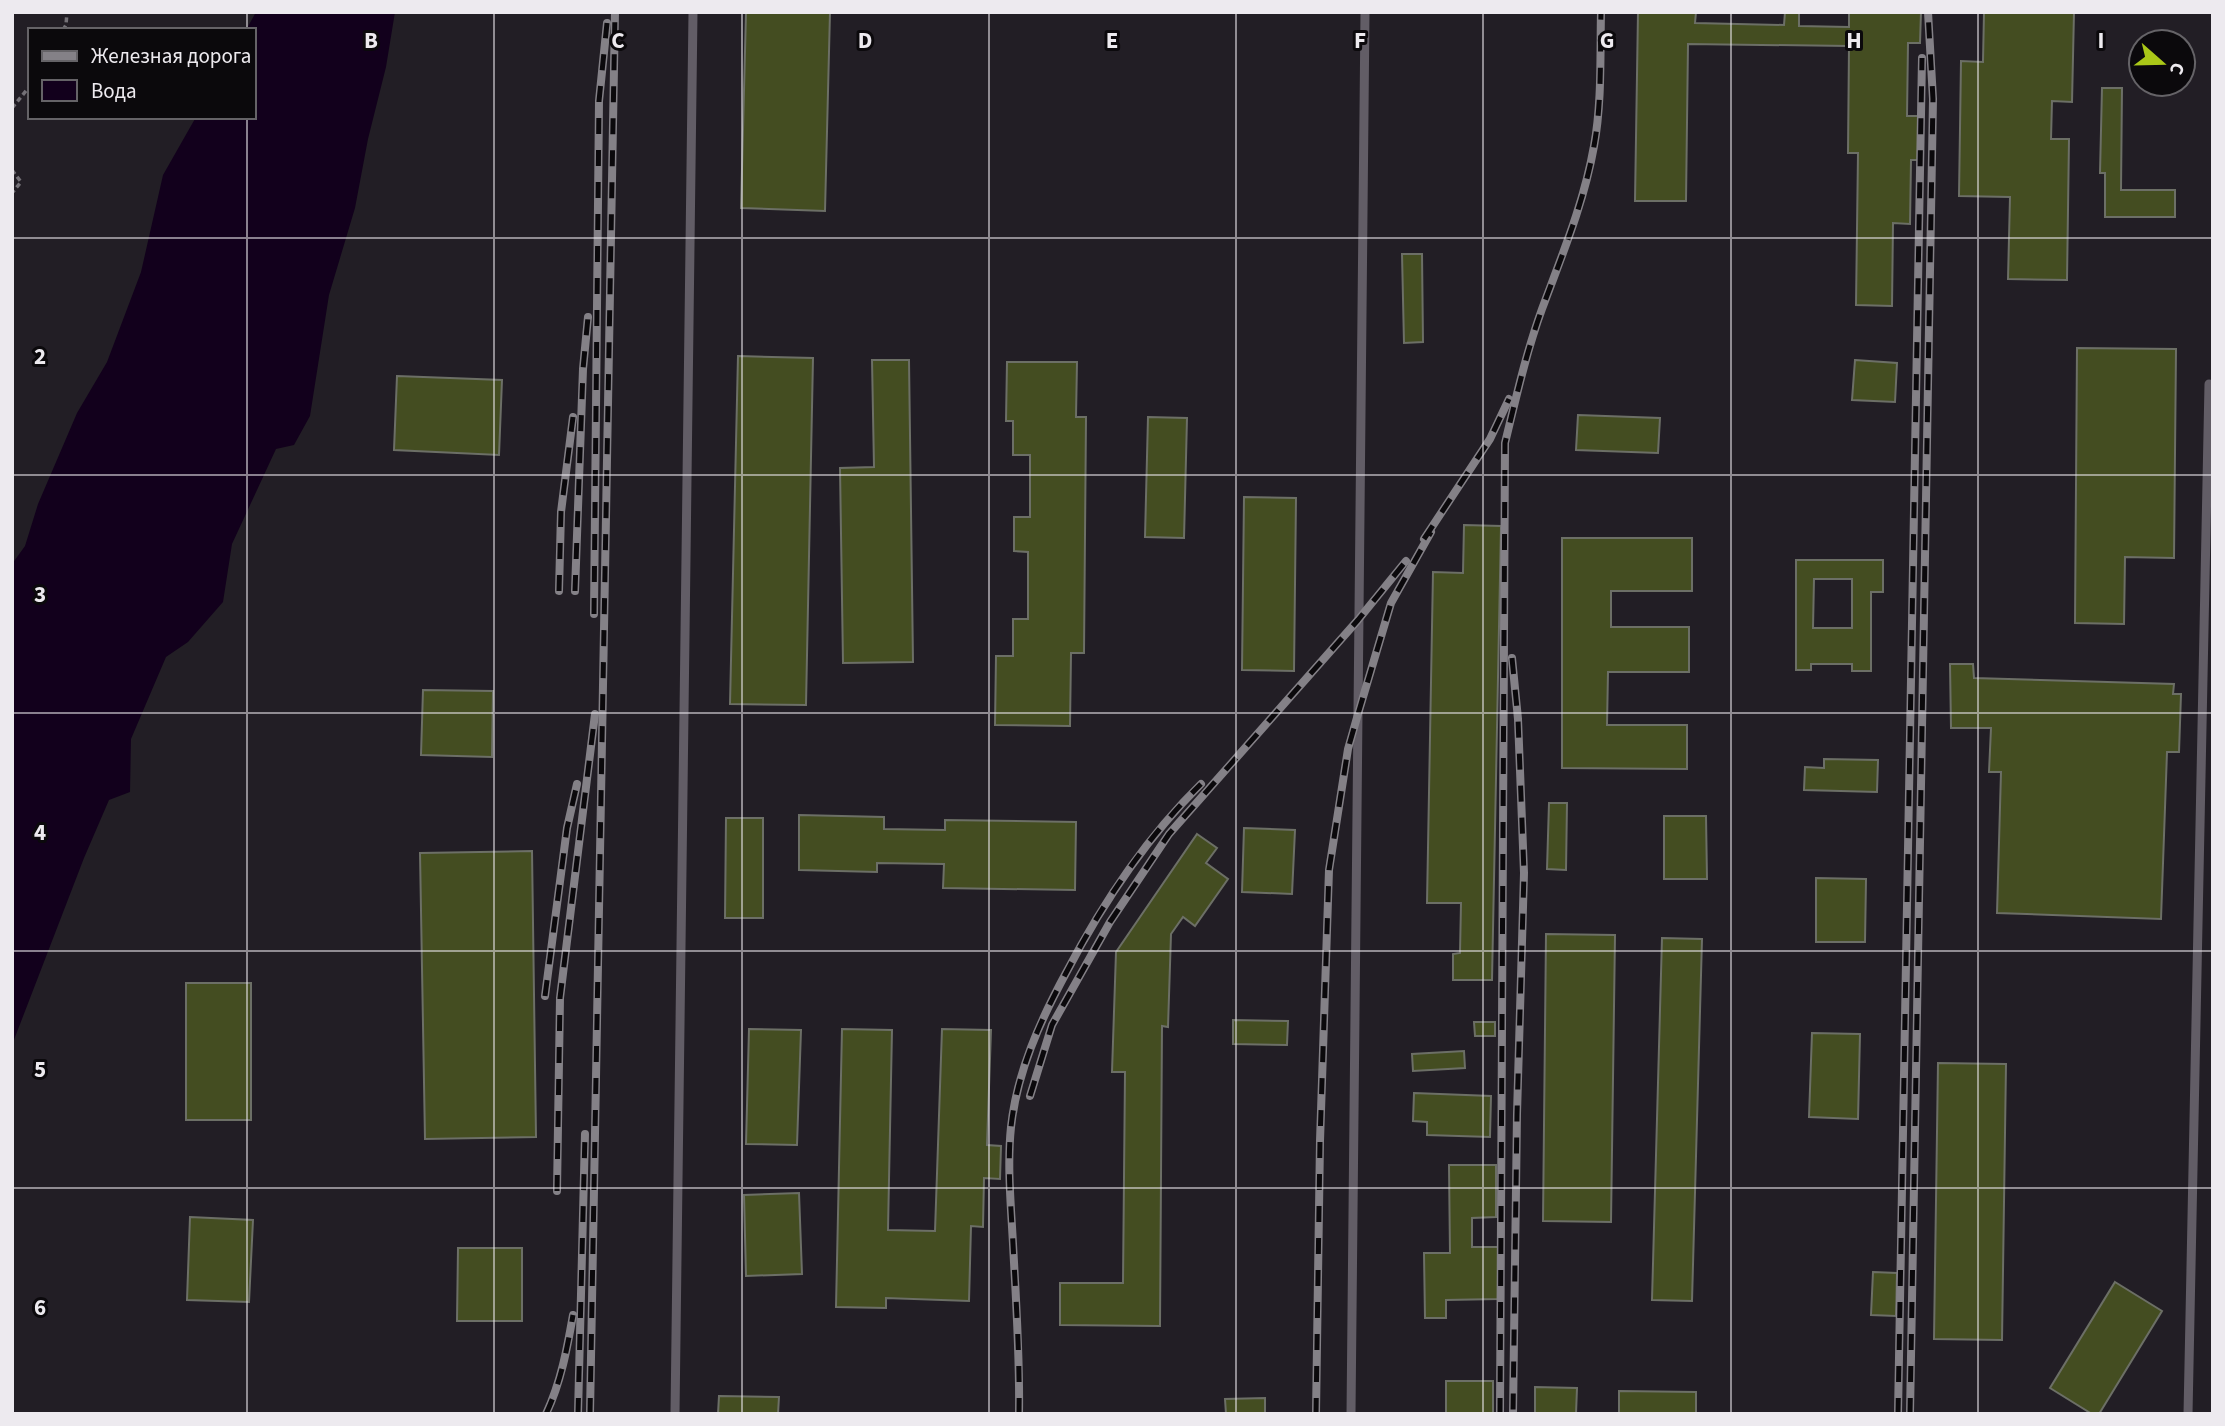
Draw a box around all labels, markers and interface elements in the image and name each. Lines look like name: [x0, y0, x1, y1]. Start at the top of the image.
text: B: [364, 24, 378, 57]
text: C: [611, 24, 625, 57]
text: D: [858, 24, 872, 57]
text: E: [1106, 24, 1118, 57]
text: F: [1354, 24, 1366, 57]
text: G: [1600, 24, 1614, 57]
text: H: [1846, 24, 1862, 57]
text: I: [2098, 24, 2104, 57]
legend: [28, 28, 256, 119]
north arrow: [2127, 28, 2197, 98]
text: Железная дорога: [91, 41, 251, 71]
text: С: [2162, 58, 2191, 78]
text: Вода: [91, 76, 137, 106]
text: 2: [34, 340, 46, 373]
text: 3: [34, 578, 46, 611]
text: 4: [34, 816, 46, 849]
text: 5: [34, 1053, 46, 1086]
text: 6: [34, 1291, 46, 1324]

